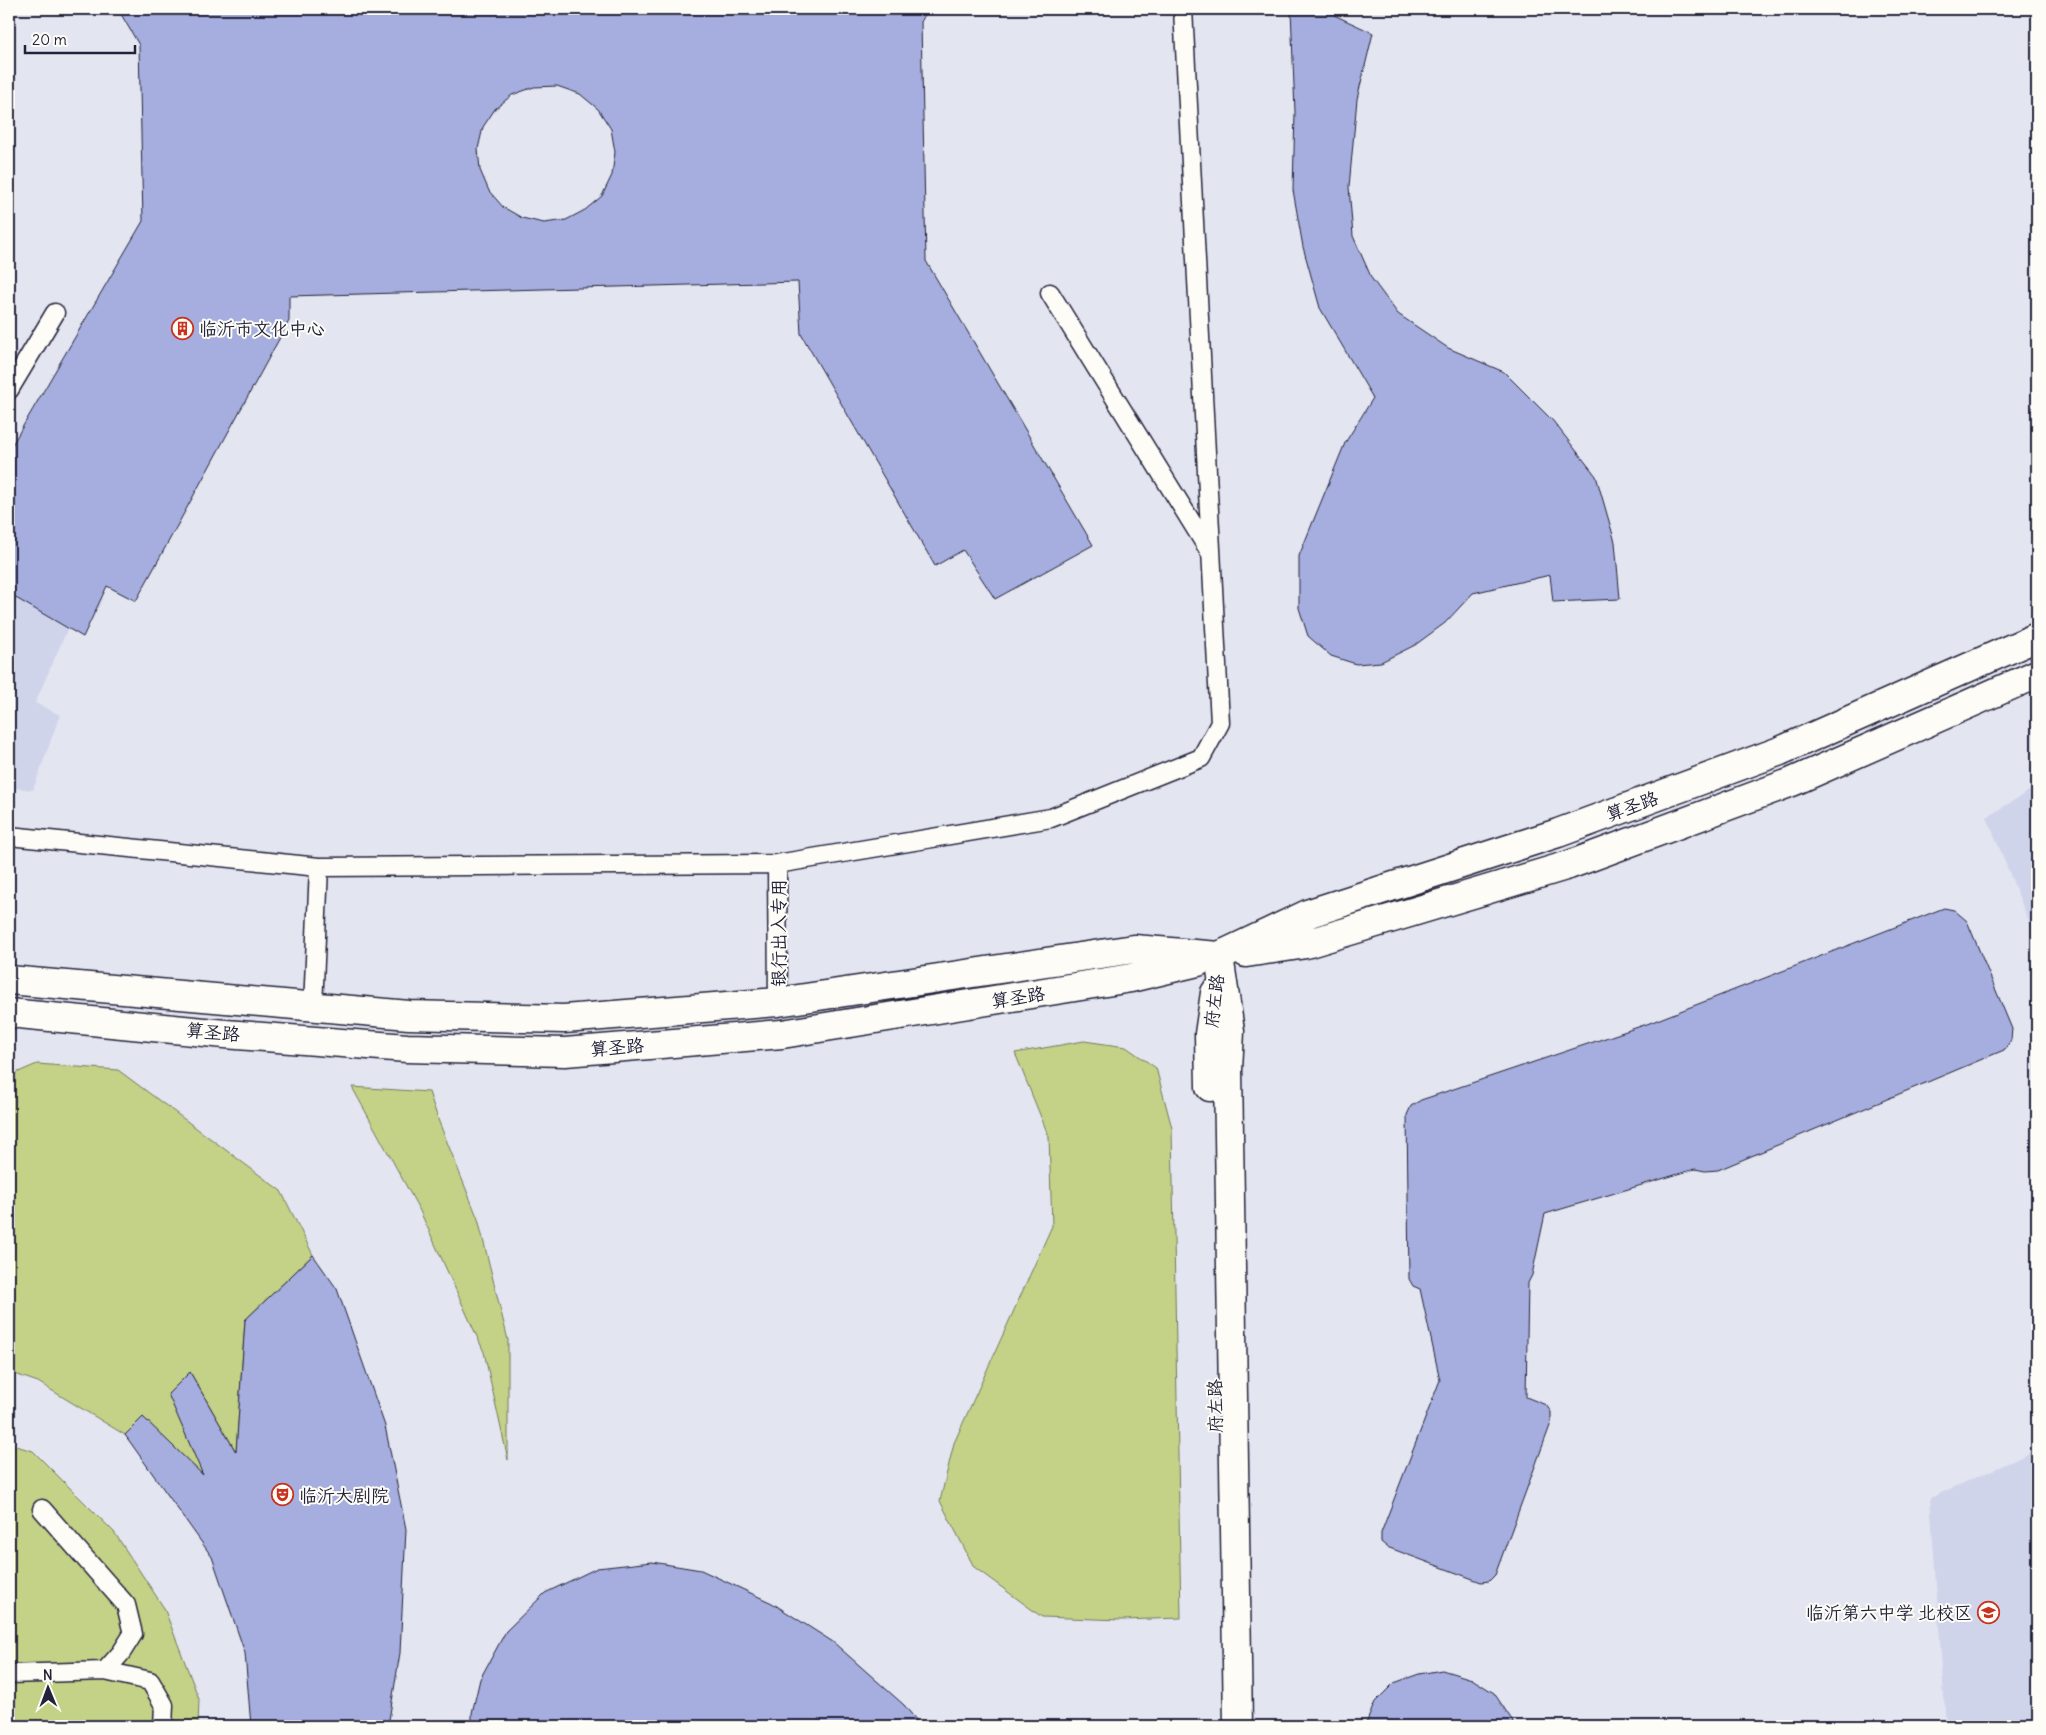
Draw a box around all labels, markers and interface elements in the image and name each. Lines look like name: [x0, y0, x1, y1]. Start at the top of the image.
scale bar: [25, 22, 135, 54]
text: 20 m: [32, 30, 67, 49]
building icon: 临沂市文化中心: [171, 316, 195, 340]
place label: 临沂市文化中心: [199, 317, 325, 340]
street label: 算圣路: [1603, 786, 1661, 826]
street label: 银行出入专用: [767, 879, 790, 987]
street label: 府左路: [1199, 973, 1229, 1029]
street label: 算圣路: [990, 981, 1046, 1013]
street label: 算圣路: [185, 1018, 241, 1046]
street label: 算圣路: [589, 1033, 645, 1061]
street label: 府左路: [1203, 1379, 1227, 1433]
theatre icon: 临沂大剧院: [271, 1483, 295, 1507]
place label: 临沂大剧院: [299, 1484, 389, 1507]
school or university icon: 临沂第六中学 北校区: [1976, 1600, 2000, 1624]
place label: 临沂第六中学 北校区: [1806, 1601, 1972, 1624]
north arrow: [22, 1662, 72, 1712]
text: N: [43, 1666, 53, 1684]

